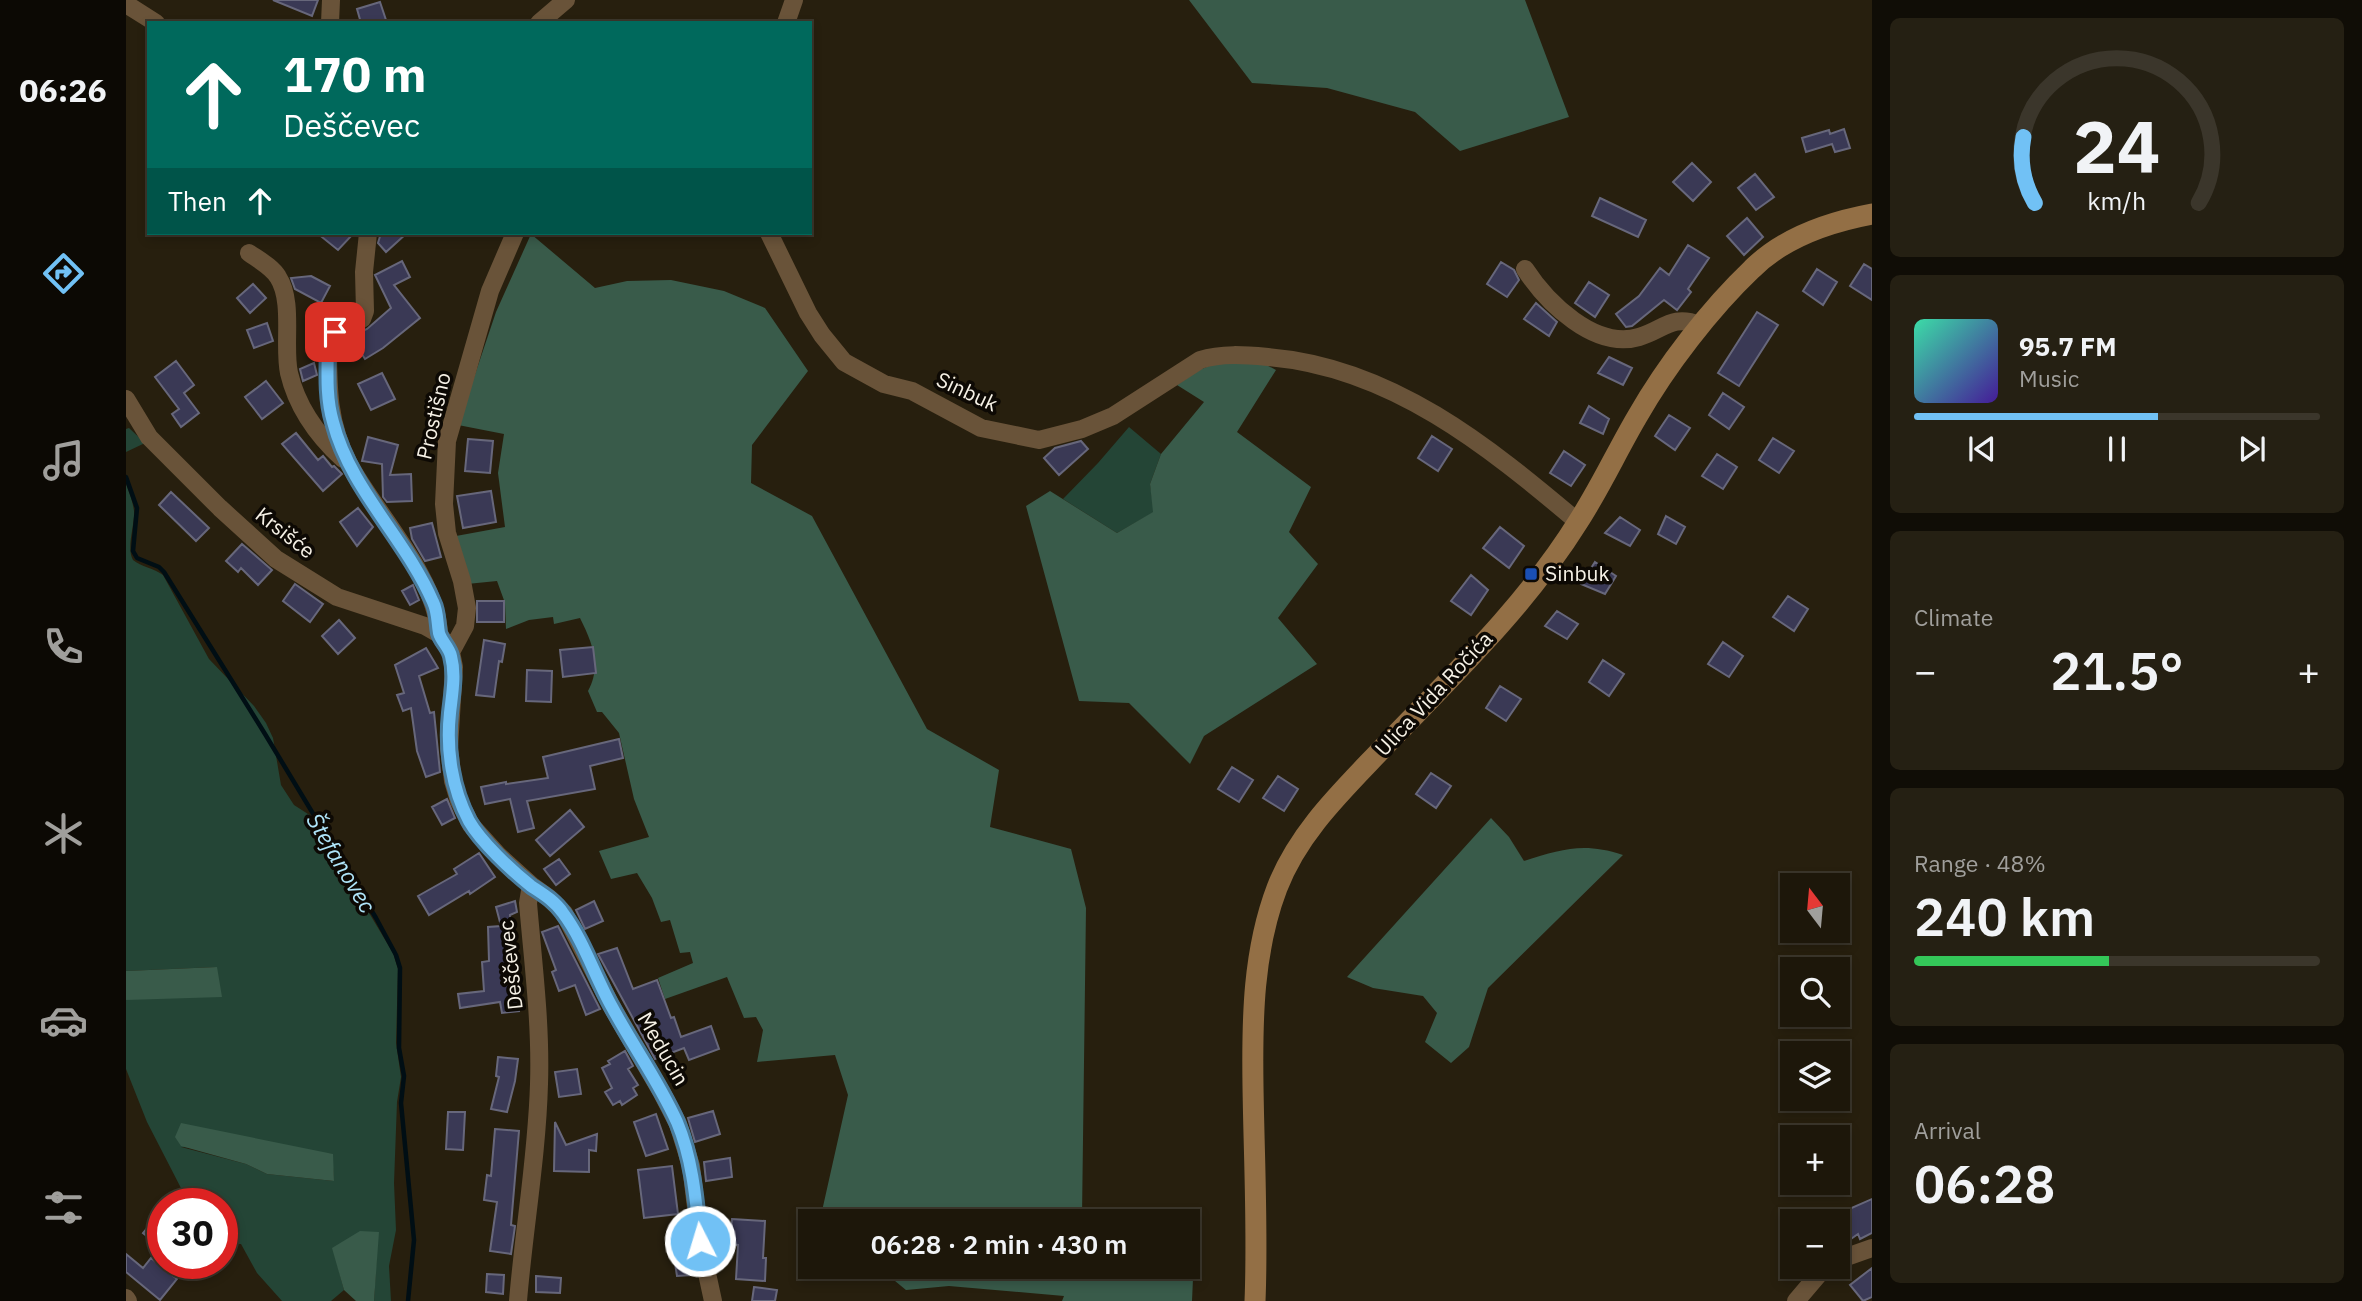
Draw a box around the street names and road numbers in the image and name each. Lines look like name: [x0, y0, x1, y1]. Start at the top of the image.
street label: Sinbuk: [932, 365, 1003, 417]
street label: Prostišno: [409, 370, 457, 462]
street label: Krsišće: [250, 500, 321, 564]
street label: Ulica Vida Ročića: [1368, 625, 1498, 762]
street label: Deščevec: [491, 919, 529, 1011]
street label: Meducin: [632, 1007, 696, 1090]

